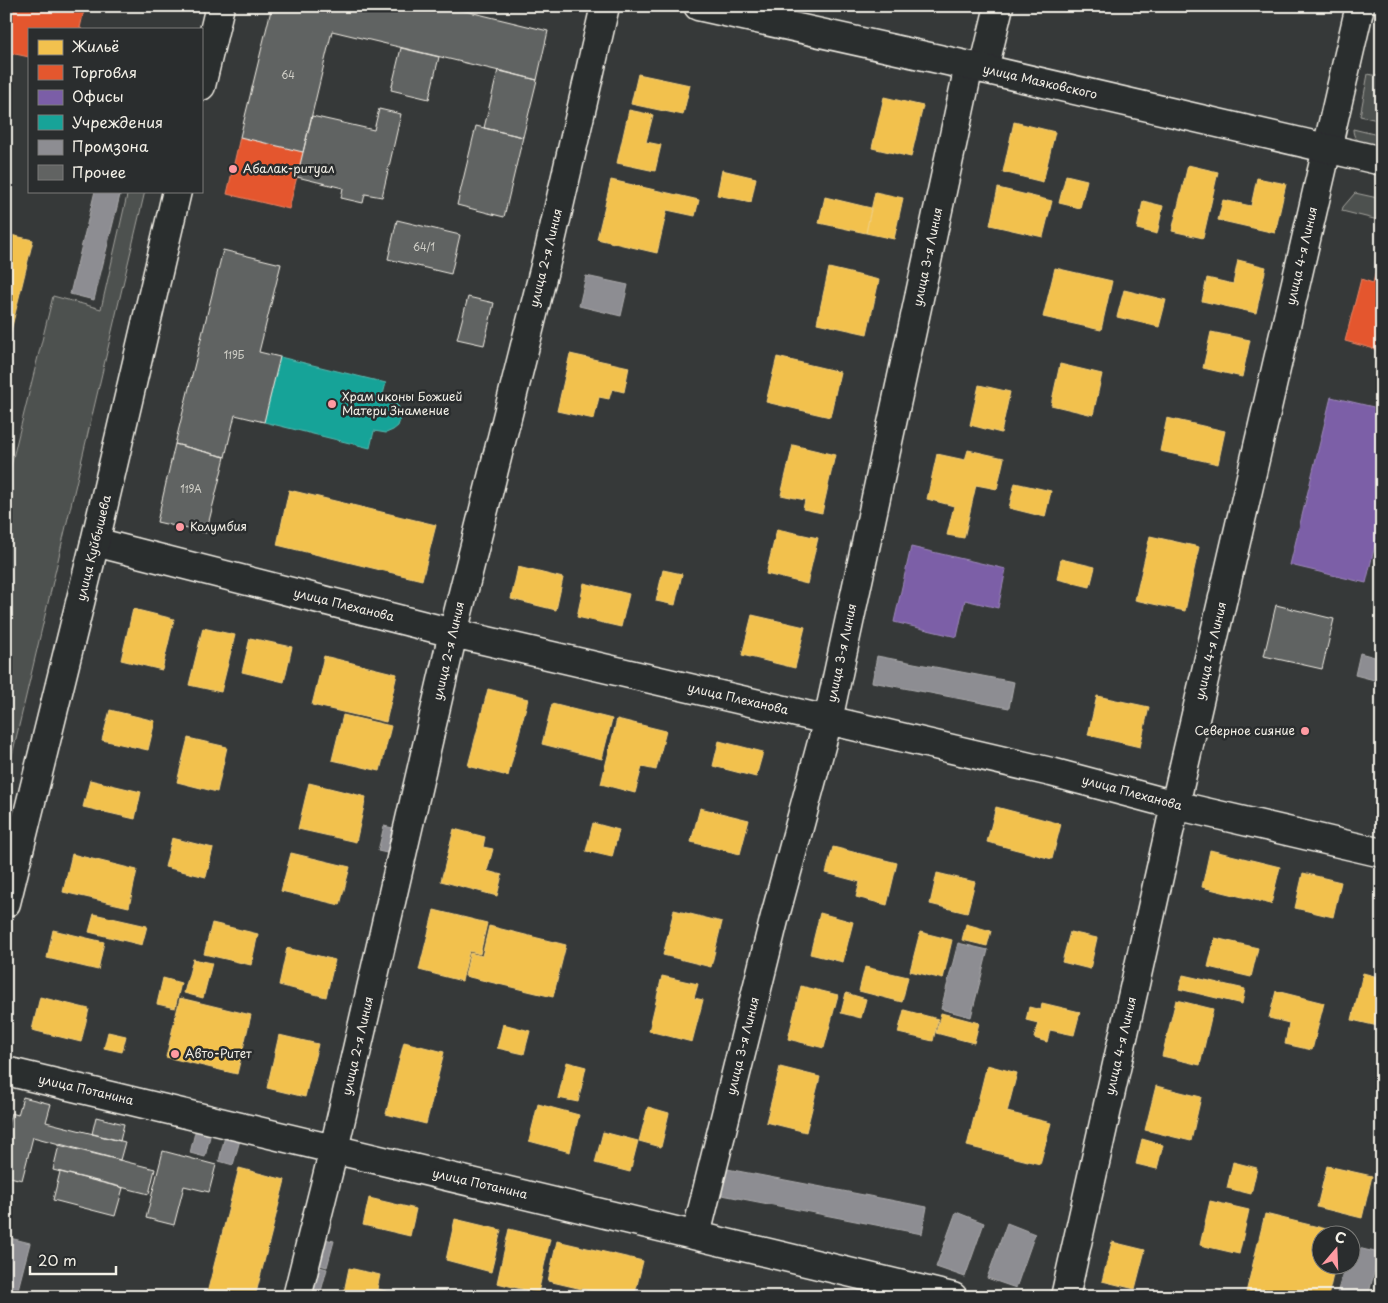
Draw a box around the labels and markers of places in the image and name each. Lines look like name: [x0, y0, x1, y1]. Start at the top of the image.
place label: Абалак-ритуал: [243, 159, 335, 177]
marker: Абалак-ритуал: [227, 163, 239, 175]
place label: Храм иконы Божией Матери Знамение: [342, 387, 462, 419]
marker: Храм иконы Божией Матери Знамение: [326, 398, 338, 410]
place label: Колумбия: [190, 517, 247, 535]
marker: Колумбия: [174, 521, 186, 533]
place label: Северное сияние: [1194, 721, 1295, 739]
marker: Северное сияние: [1299, 725, 1311, 737]
place label: Авто-Ритет: [185, 1044, 252, 1062]
marker: Авто-Ритет: [169, 1048, 181, 1060]

